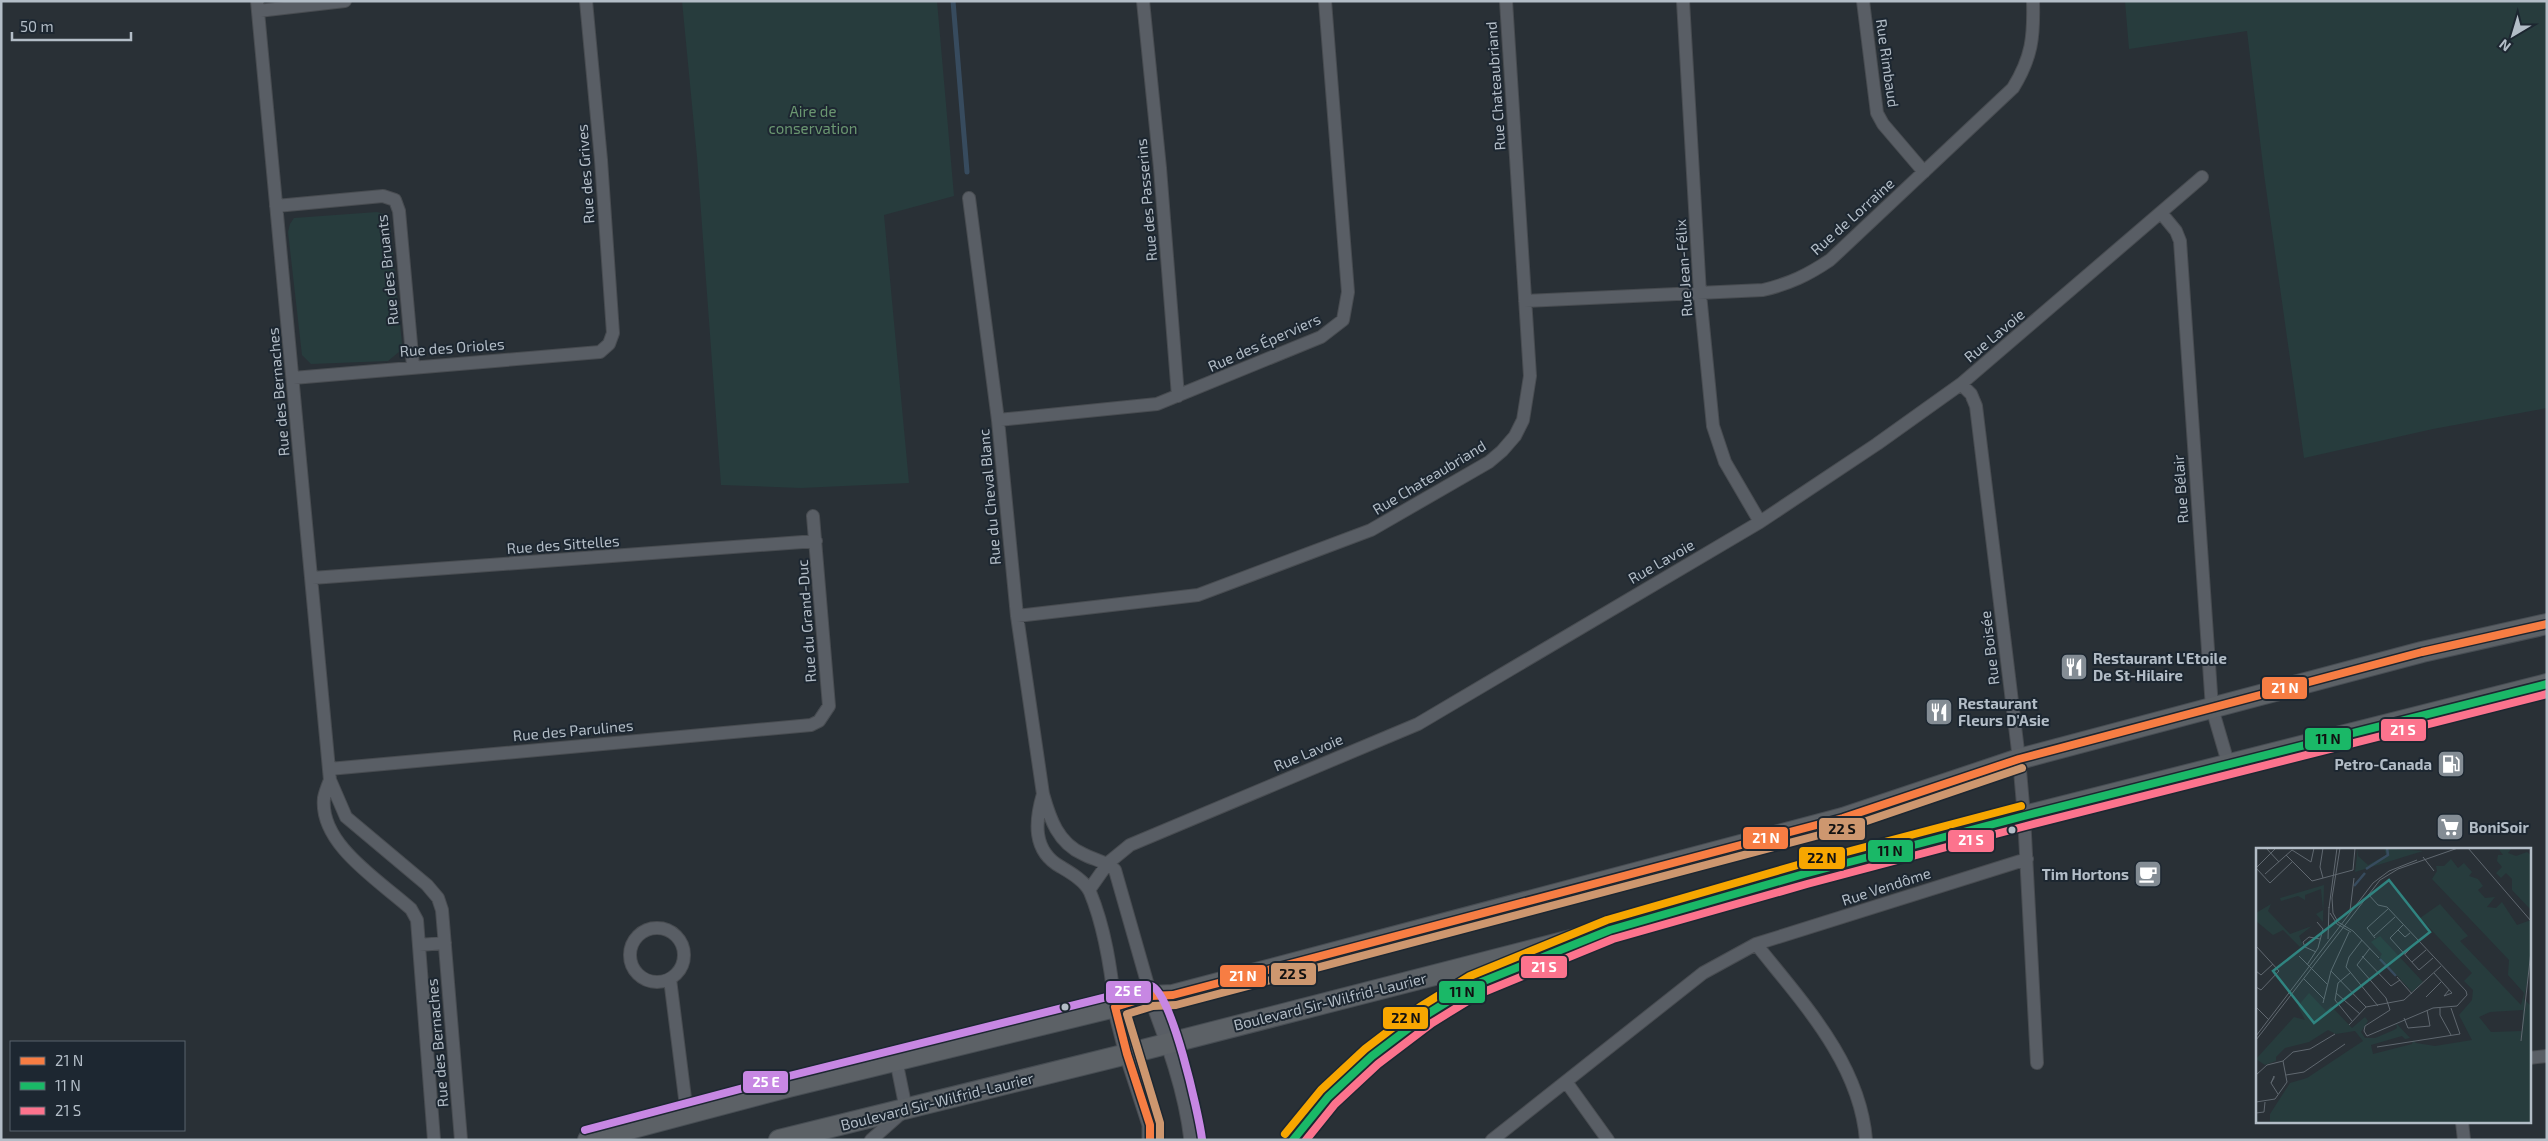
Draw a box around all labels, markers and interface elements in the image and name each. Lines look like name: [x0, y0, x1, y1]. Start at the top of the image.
scale bar: [12, 10, 131, 42]
north arrow: [2488, 10, 2538, 60]
text: 50 m: [20, 17, 54, 35]
street label: Rue Rimbaud: [1873, 18, 1903, 108]
street label: Rue Chateaubriand: [1482, 21, 1508, 151]
text: N: [2495, 36, 2514, 55]
park label: Aire de conservation: [769, 102, 857, 137]
street label: Rue des Grives: [573, 124, 597, 224]
street label: Rue des Passerins: [1132, 138, 1160, 262]
street label: Rue de Lorraine: [1807, 174, 1897, 258]
street label: Rue des Bruants: [372, 214, 402, 326]
street label: Rue Jean-Félix: [1671, 219, 1695, 317]
street label: Rue Lavoie: [1960, 305, 2028, 365]
street label: Rue des Éperviers: [1205, 309, 1323, 375]
street label: Rue des Bernaches: [263, 327, 293, 457]
street label: Rue des Orioles: [399, 334, 505, 360]
street label: Rue du Cheval Blanc: [974, 428, 1004, 566]
street label: Rue Chateaubriand: [1369, 436, 1489, 518]
street label: Rue Bélair: [2169, 454, 2191, 524]
street label: Rue des Sittelles: [506, 531, 620, 557]
street label: Rue Lavoie: [1625, 535, 1697, 587]
street label: Rue du Grand-Duc: [793, 559, 819, 683]
street label: Rue Boisée: [1976, 610, 2002, 686]
place label: Restaurant L'Etoile De St-Hilaire: [2093, 649, 2227, 684]
restaurant icon: Restaurant L'Etoile De St-Hilaire: [2059, 652, 2089, 682]
line badge: 21 N: [2261, 676, 2308, 700]
text: 21 N: [2271, 679, 2299, 696]
place label: Restaurant Fleurs D'Asie: [1958, 694, 2049, 729]
restaurant icon: Restaurant Fleurs D'Asie: [1924, 697, 1954, 727]
street label: Rue des Parulines: [512, 716, 634, 744]
line badge: 21 S: [2380, 718, 2427, 742]
text: 21 S: [2390, 721, 2416, 738]
line badge: 11 N: [2304, 727, 2352, 751]
street label: Rue Lavoie: [1271, 729, 1345, 775]
text: 11 N: [2315, 730, 2341, 747]
fuel station icon: Petro-Canada: [2436, 749, 2466, 779]
place label: Petro-Canada: [2334, 755, 2432, 773]
supermarket icon: BoniSoir: [2435, 812, 2465, 842]
line badge: 22 S: [1818, 817, 1866, 841]
place label: BoniSoir: [2469, 818, 2529, 836]
text: 22 S: [1828, 820, 1856, 837]
unlabelled marker: [2007, 825, 2017, 835]
line badge: 21 N: [1742, 826, 1789, 850]
text: 21 N: [1752, 829, 1780, 846]
line badge: 21 S: [1947, 829, 1995, 853]
text: 21 S: [1958, 831, 1984, 848]
line badge: 11 N: [1867, 839, 1914, 863]
text: 11 N: [1877, 842, 1903, 859]
line badge: 22 N: [1798, 846, 1846, 870]
inset map: [2256, 848, 2530, 1124]
text: 22 N: [1807, 849, 1837, 866]
cafe icon: Tim Hortons: [2133, 859, 2163, 889]
street label: Rue Vendôme: [1839, 863, 1933, 909]
place label: Tim Hortons: [2042, 865, 2129, 883]
line badge: 21 S: [1520, 955, 1568, 979]
text: 21 S: [1531, 958, 1557, 975]
line badge: 22 S: [1270, 962, 1317, 986]
line badge: 21 N: [1219, 964, 1267, 988]
text: 22 S: [1279, 965, 1307, 982]
text: 21 N: [1229, 967, 1257, 984]
street label: Boulevard Sir-Wilfrid-Laurier: [1232, 968, 1428, 1034]
street label: Rue des Bernaches: [422, 978, 452, 1108]
line badge: 25 E: [1105, 980, 1152, 1004]
line badge: 11 N: [1438, 980, 1486, 1004]
text: 25 E: [1115, 982, 1141, 999]
text: 11 N: [1449, 983, 1475, 1000]
unlabelled marker: [1060, 1002, 1070, 1012]
line badge: 22 N: [1382, 1006, 1429, 1030]
text: 22 N: [1391, 1009, 1421, 1026]
legend: [10, 1041, 185, 1131]
text: 21 N: [55, 1051, 83, 1069]
street label: Boulevard Sir-Wilfrid-Laurier: [839, 1068, 1035, 1134]
line badge: 25 E: [742, 1070, 789, 1094]
text: 25 E: [753, 1073, 779, 1090]
text: 11 N: [55, 1076, 81, 1094]
text: 21 S: [55, 1101, 81, 1119]

